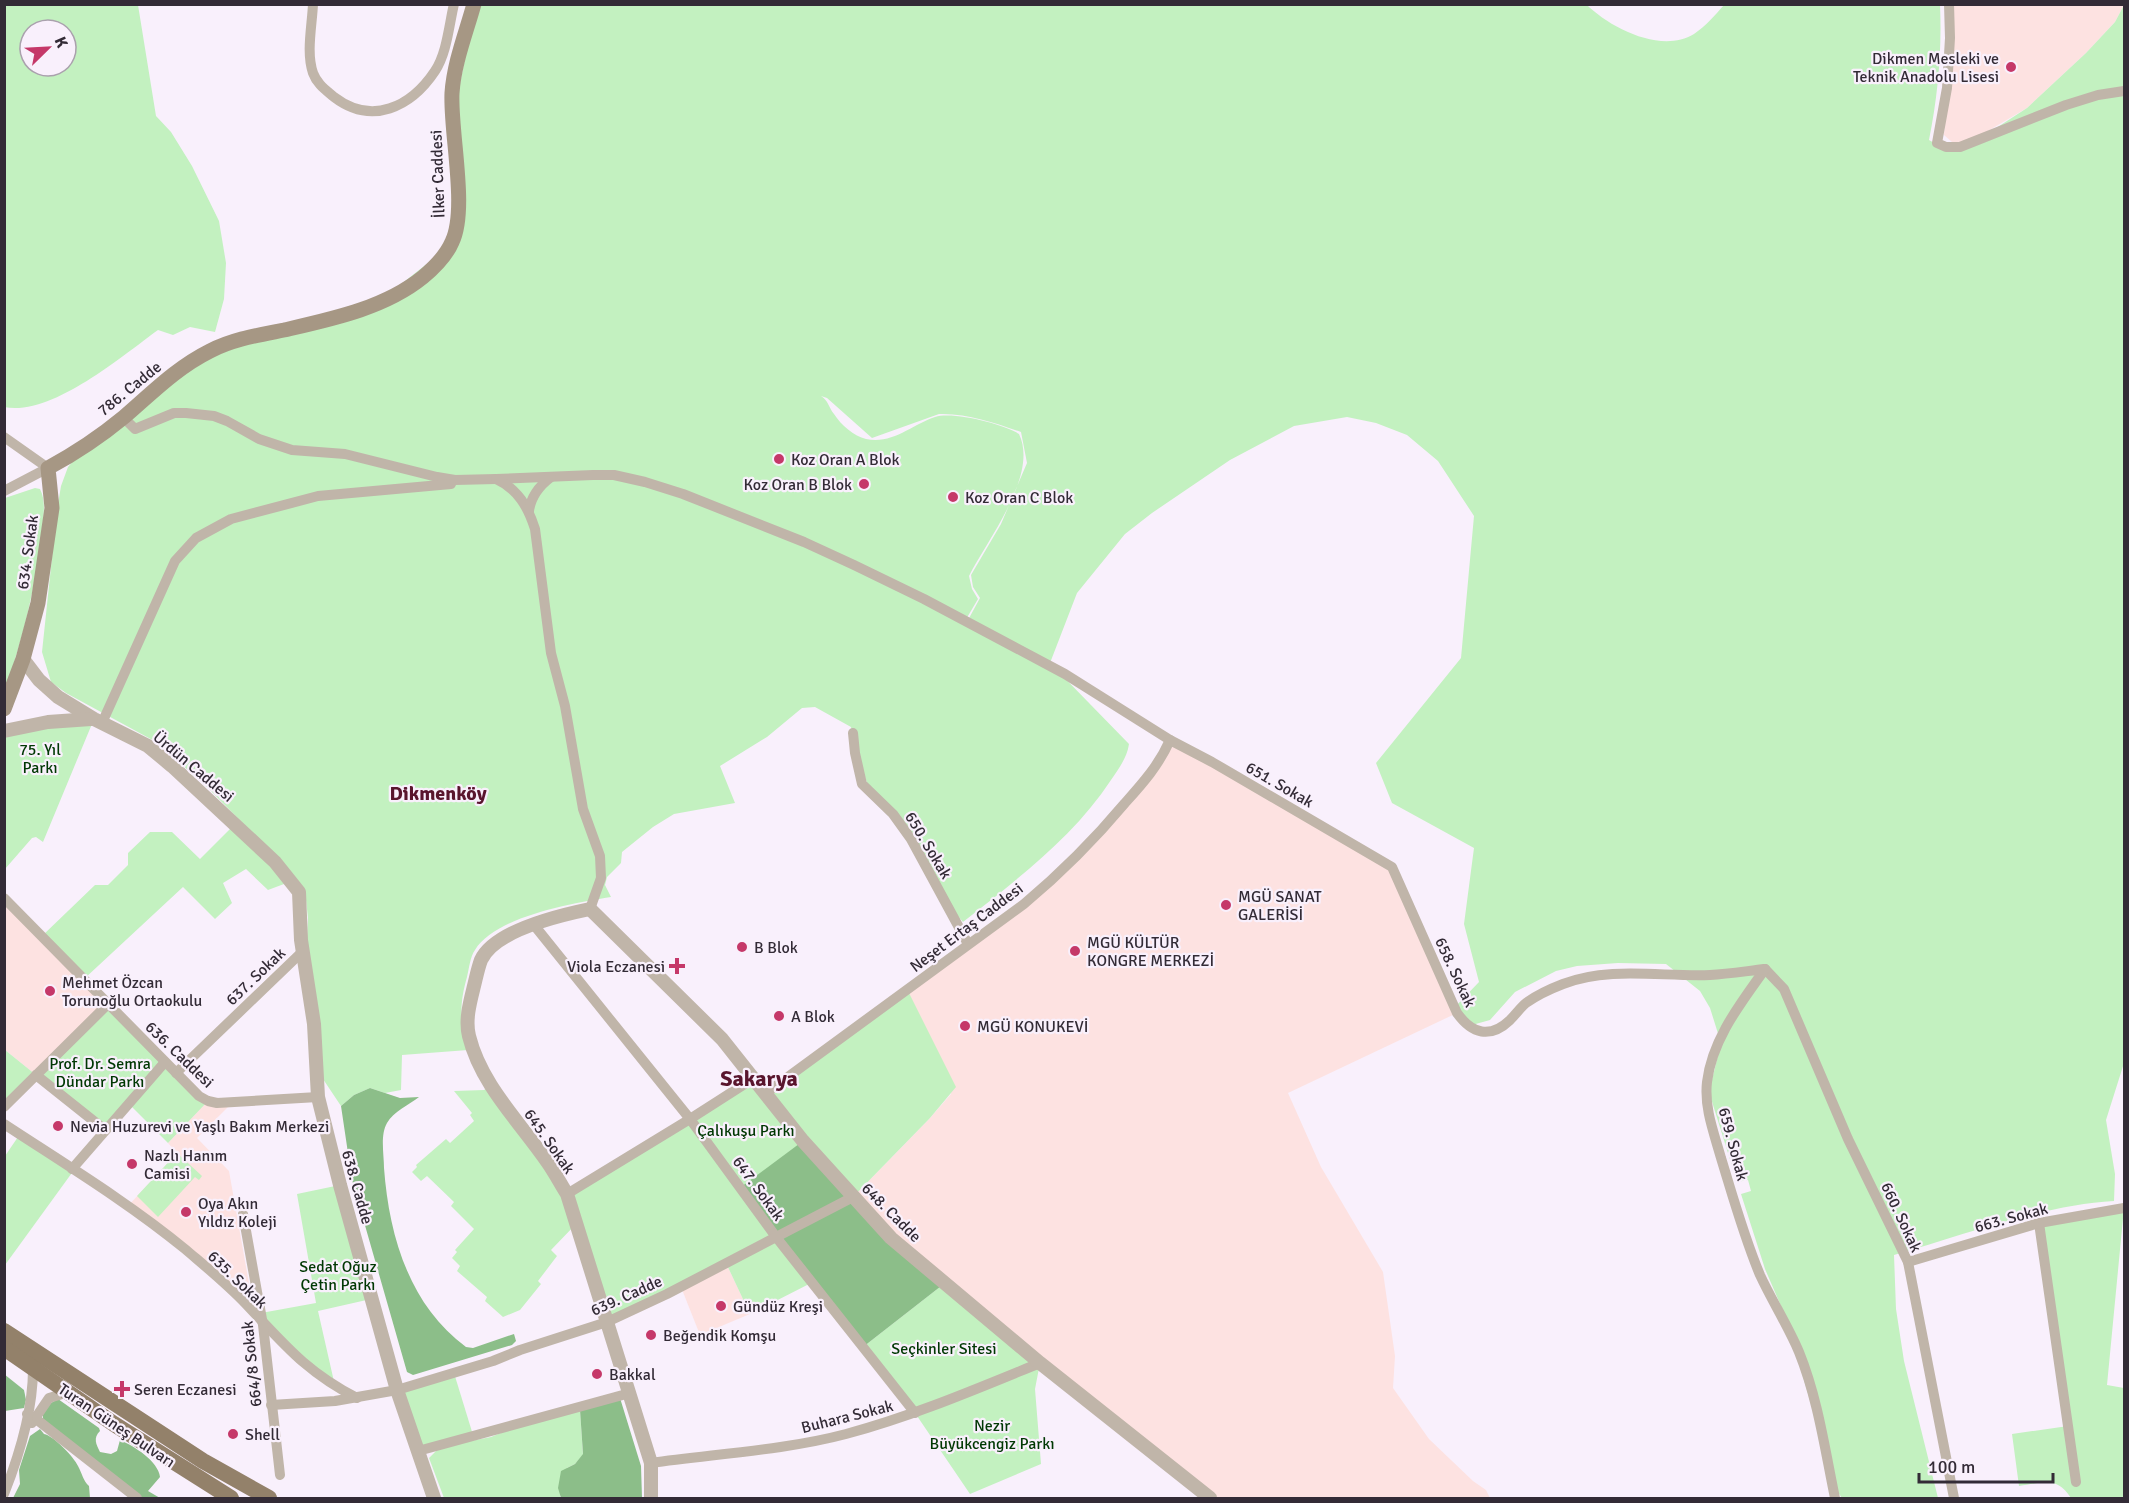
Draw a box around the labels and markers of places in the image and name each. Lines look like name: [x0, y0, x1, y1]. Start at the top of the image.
place label: Dikmen Mesleki ve Teknik Anadolu Lisesi: [1853, 49, 1999, 87]
marker: Dikmen Mesleki ve Teknik Anadolu Lisesi: [2004, 60, 2018, 74]
place label: Koz Oran A Blok: [791, 450, 900, 470]
marker: Koz Oran A Blok: [772, 452, 786, 466]
place label: Koz Oran B Blok: [744, 475, 852, 495]
marker: Koz Oran B Blok: [857, 477, 871, 491]
place label: Koz Oran C Blok: [965, 488, 1073, 508]
marker: Koz Oran C Blok: [946, 490, 960, 504]
place label: MGÜ SANAT GALERİSİ: [1238, 887, 1322, 925]
marker: MGÜ SANAT GALERİSİ: [1219, 898, 1233, 912]
place label: MGÜ KÜLTÜR KONGRE MERKEZİ: [1087, 933, 1214, 971]
place label: B Blok: [754, 938, 798, 958]
marker: B Blok: [735, 940, 749, 954]
marker: MGÜ KÜLTÜR KONGRE MERKEZİ: [1068, 944, 1082, 958]
place label: Viola Eczanesi: [567, 957, 665, 977]
marker: Viola Eczanesi: [670, 959, 684, 973]
place label: Mehmet Özcan Torunoğlu Ortaokulu: [62, 973, 202, 1011]
marker: Mehmet Özcan Torunoğlu Ortaokulu: [43, 984, 57, 998]
place label: A Blok: [791, 1007, 835, 1027]
marker: A Blok: [772, 1009, 786, 1023]
place label: MGÜ KONUKEVİ: [977, 1017, 1088, 1037]
marker: MGÜ KONUKEVİ: [958, 1019, 972, 1033]
place label: Nevia Huzurevi ve Yaşlı Bakım Merkezi: [70, 1117, 329, 1137]
marker: Nevia Huzurevi ve Yaşlı Bakım Merkezi: [51, 1119, 65, 1133]
place label: Nazlı Hanım Camisi: [144, 1146, 227, 1184]
marker: Nazlı Hanım Camisi: [125, 1157, 139, 1171]
place label: Oya Akın Yıldız Koleji: [198, 1194, 277, 1232]
marker: Oya Akın Yıldız Koleji: [179, 1205, 193, 1219]
place label: Gündüz Kreşi: [733, 1297, 823, 1317]
marker: Gündüz Kreşi: [714, 1299, 728, 1313]
place label: Beğendik Komşu: [663, 1326, 776, 1346]
marker: Beğendik Komşu: [644, 1328, 658, 1342]
place label: Bakkal: [609, 1365, 656, 1385]
marker: Bakkal: [590, 1367, 604, 1381]
place label: Seren Eczanesi: [134, 1380, 237, 1400]
marker: Seren Eczanesi: [115, 1382, 129, 1396]
place label: Shell: [245, 1425, 280, 1445]
marker: Shell: [226, 1427, 240, 1441]

